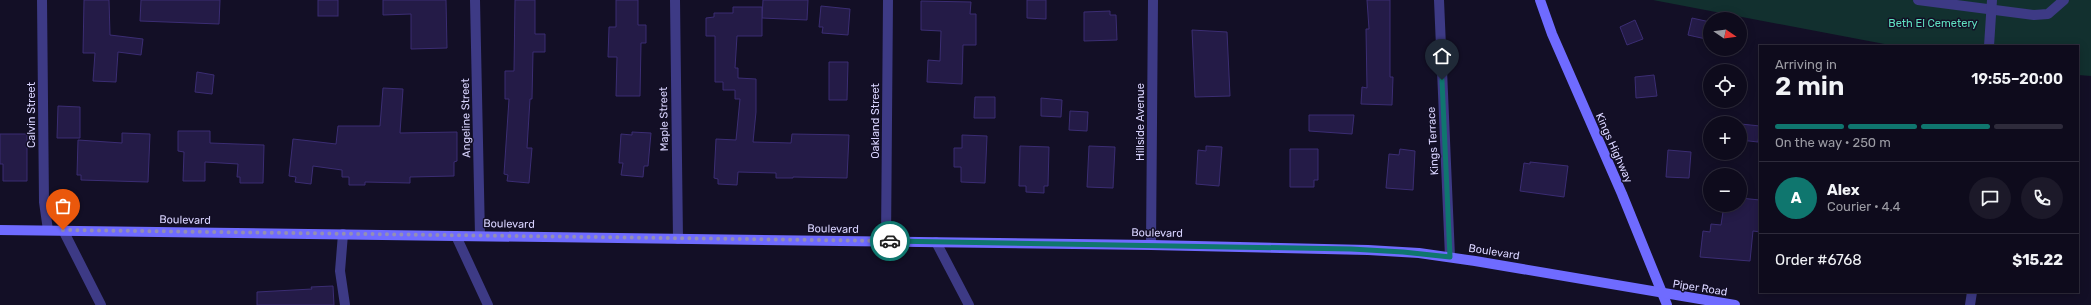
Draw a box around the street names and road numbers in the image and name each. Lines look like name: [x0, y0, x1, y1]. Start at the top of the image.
street label: Angeline Street: [459, 77, 473, 158]
street label: Calvin Street: [25, 81, 38, 148]
street label: Oakland Street: [869, 82, 882, 159]
street label: Hillside Avenue: [1134, 83, 1147, 161]
street label: Maple Street: [657, 86, 671, 151]
street label: Kings Terrace: [1425, 106, 1441, 176]
street label: Kings Highway: [1593, 111, 1635, 185]
street label: Boulevard: [159, 213, 211, 227]
street label: Boulevard: [483, 217, 535, 231]
street label: Boulevard: [807, 222, 859, 236]
street label: Boulevard: [1131, 226, 1183, 240]
street label: Boulevard: [1468, 242, 1520, 262]
street label: Piper Road: [1672, 277, 1728, 299]

